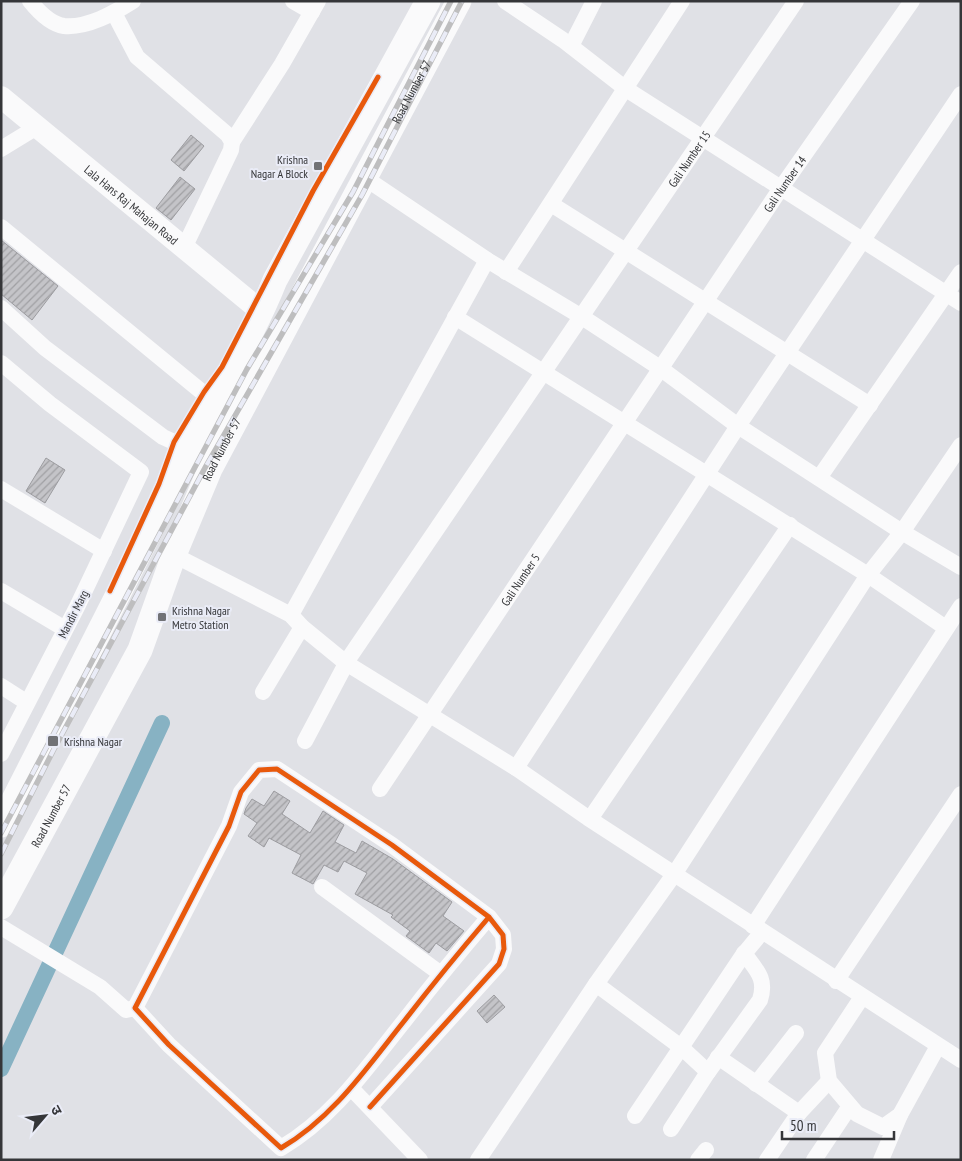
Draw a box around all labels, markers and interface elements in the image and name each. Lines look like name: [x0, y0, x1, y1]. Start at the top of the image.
street label: Road Number 57: [388, 57, 434, 126]
street label: Gali Number 15: [664, 127, 713, 190]
place label: Krishna Nagar A Block: [251, 152, 308, 181]
street label: Gali Number 14: [760, 152, 809, 215]
marker: Krishna Nagar A Block: [312, 160, 324, 172]
street label: Lala Hans Raj Mahajan Road: [82, 161, 181, 247]
street label: Road Number 57: [198, 415, 244, 483]
street label: Gali Number 5: [497, 550, 543, 608]
street label: Mandir Marg: [54, 587, 92, 641]
place label: Krishna Nagar Metro Station: [172, 603, 231, 632]
marker: Krishna Nagar Metro Station: [156, 611, 168, 623]
marker: Krishna Nagar: [46, 734, 60, 748]
place label: Krishna Nagar: [64, 734, 123, 749]
street label: Road Number 57: [27, 781, 74, 850]
north arrow: [20, 1091, 70, 1141]
text: उ: [47, 1102, 67, 1118]
scale bar: [782, 1108, 894, 1140]
text: 50 m: [790, 1116, 816, 1135]

